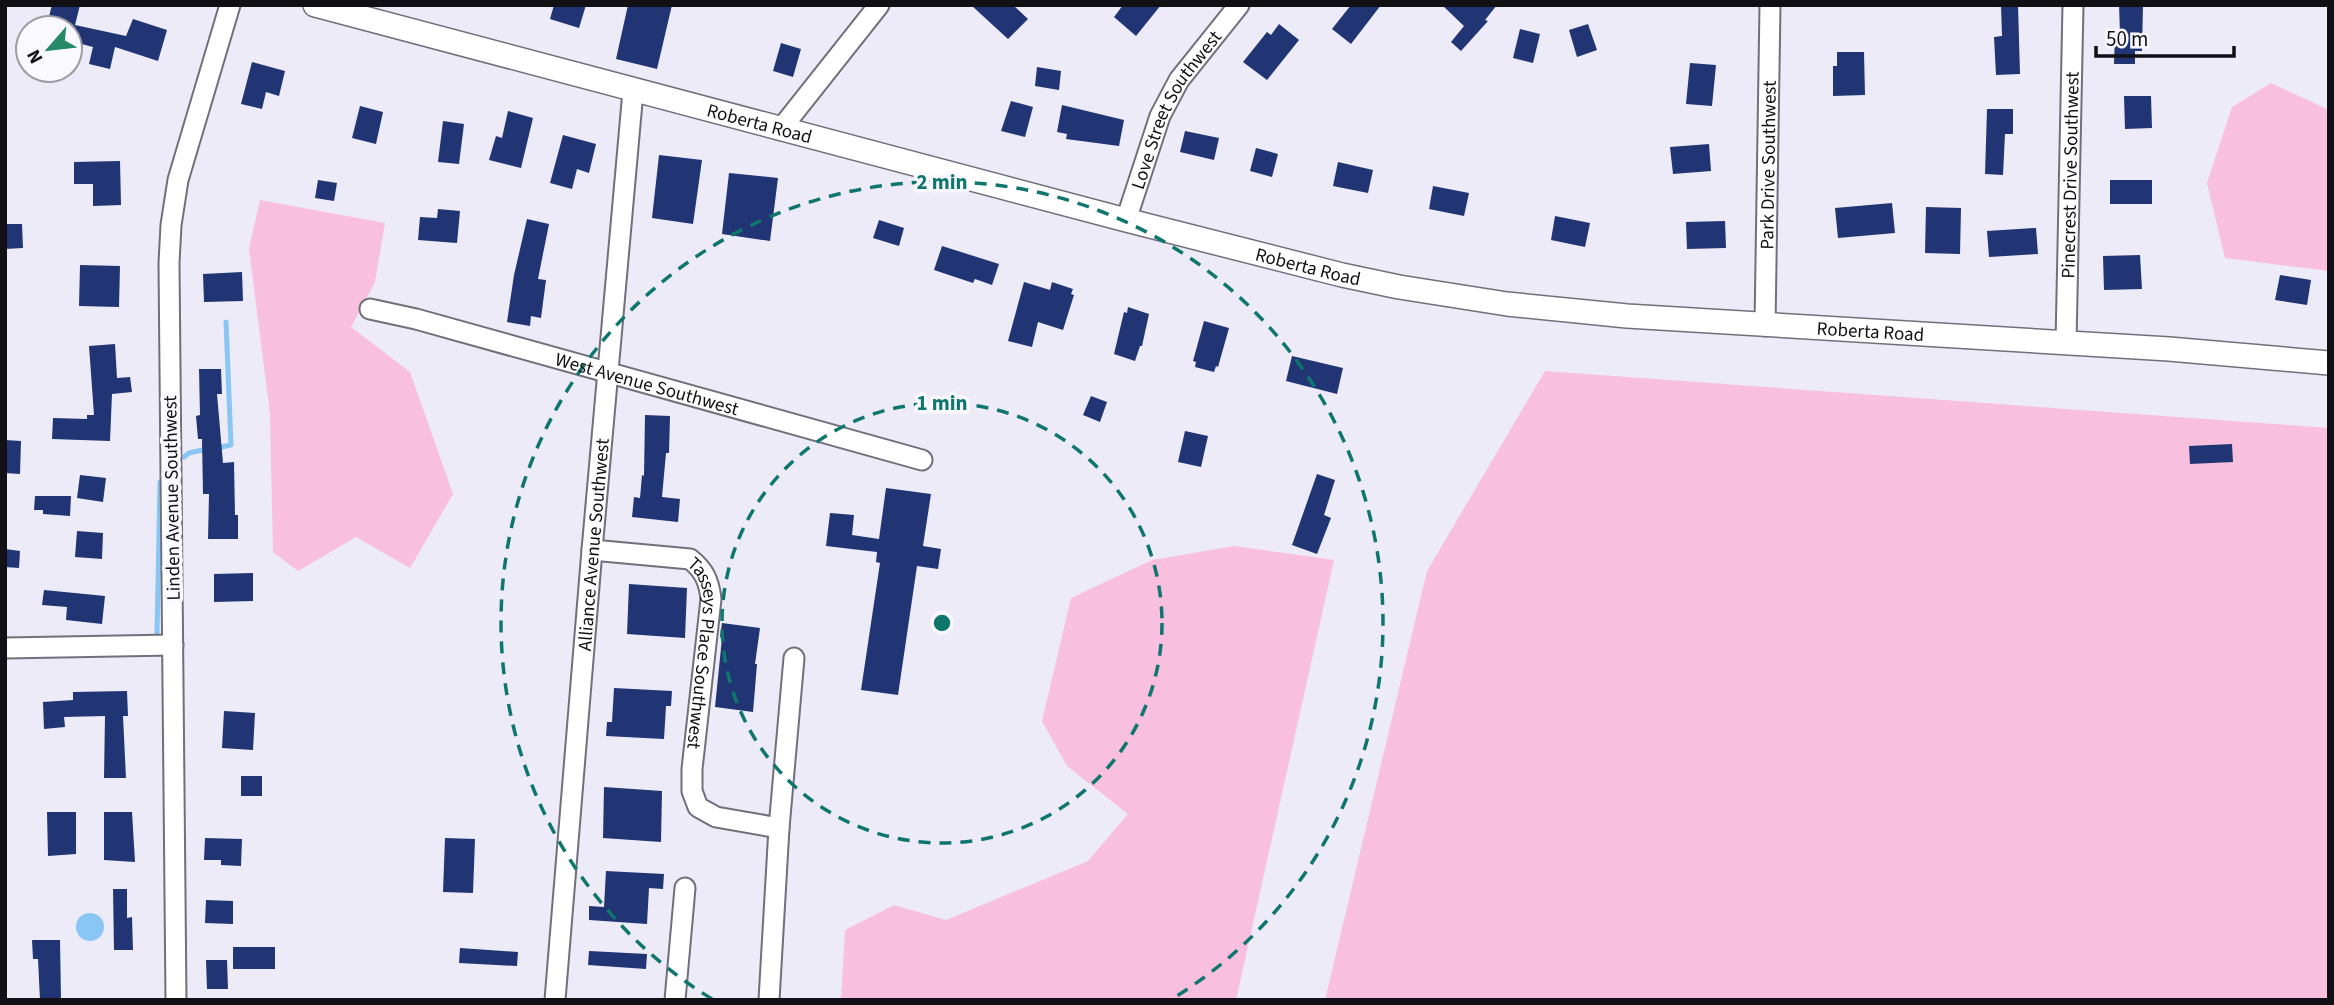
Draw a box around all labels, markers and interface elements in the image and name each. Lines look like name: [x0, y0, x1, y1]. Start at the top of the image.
north arrow: [14, 14, 84, 84]
scale bar: [2096, 14, 2234, 58]
text: 50 m: [2106, 24, 2148, 54]
street label: Love Street Southwest: [1125, 25, 1229, 193]
text: N: [20, 44, 50, 68]
street label: Pinecrest Drive Southwest: [2055, 71, 2087, 279]
street label: Park Drive Southwest: [1754, 80, 1784, 250]
street label: Roberta Road: [704, 97, 815, 151]
text: 2 min: [916, 167, 968, 197]
street label: Roberta Road: [1252, 241, 1363, 294]
street label: Roberta Road: [1816, 316, 1925, 349]
street label: West Avenue Southwest: [552, 346, 742, 423]
text: 1 min: [916, 388, 968, 418]
street label: Linden Avenue Southwest: [157, 394, 188, 601]
street label: Alliance Avenue Southwest: [572, 437, 617, 652]
street label: Tasseys Place Southwest: [679, 551, 723, 751]
centre of rings: [930, 611, 954, 635]

